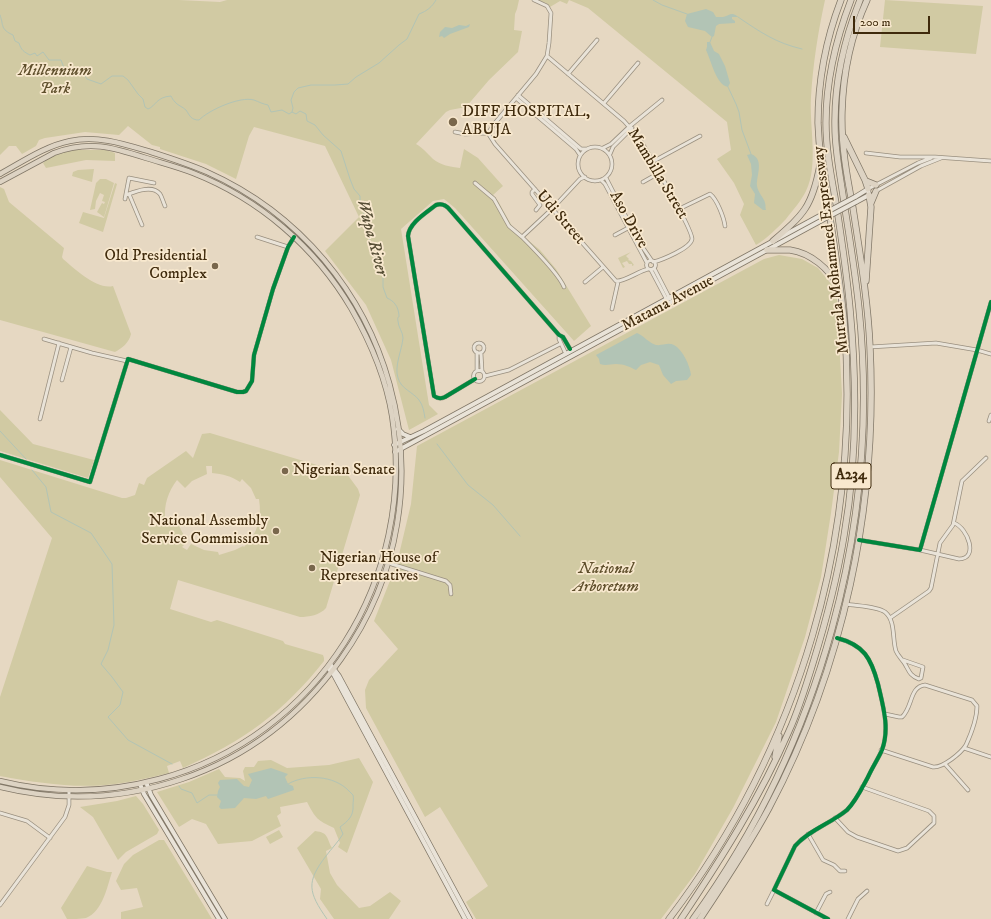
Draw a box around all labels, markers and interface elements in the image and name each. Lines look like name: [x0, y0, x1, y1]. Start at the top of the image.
scale bar: [855, 8, 932, 34]
text: 200 m: [860, 15, 890, 30]
park label: Millennium Park: [18, 62, 92, 100]
place label: DIFF HOSPITAL, ABUJA: [462, 103, 590, 141]
marker: DIFF HOSPITAL, ABUJA: [447, 116, 459, 128]
street label: Mambilla Street: [622, 125, 692, 223]
street label: Murtala Mohammed Expressway: [810, 145, 854, 355]
street label: Udi Street: [531, 187, 589, 249]
street label: Aso Drive: [604, 188, 652, 252]
water label: Wupa River: [351, 197, 391, 279]
place label: Old Presidential Complex: [105, 247, 207, 285]
marker: Old Presidential Complex: [210, 261, 220, 271]
street label: Matama Avenue: [619, 272, 717, 336]
place label: Nigerian Senate: [293, 461, 395, 481]
road number: A234: [831, 463, 871, 489]
marker: Nigerian Senate: [280, 466, 290, 476]
place label: National Assembly Service Commission: [141, 512, 268, 550]
marker: National Assembly Service Commission: [271, 526, 281, 536]
place label: Nigerian House of Representatives: [320, 549, 437, 587]
park label: National Arboretum: [573, 560, 639, 598]
marker: Nigerian House of Representatives: [307, 563, 317, 573]

